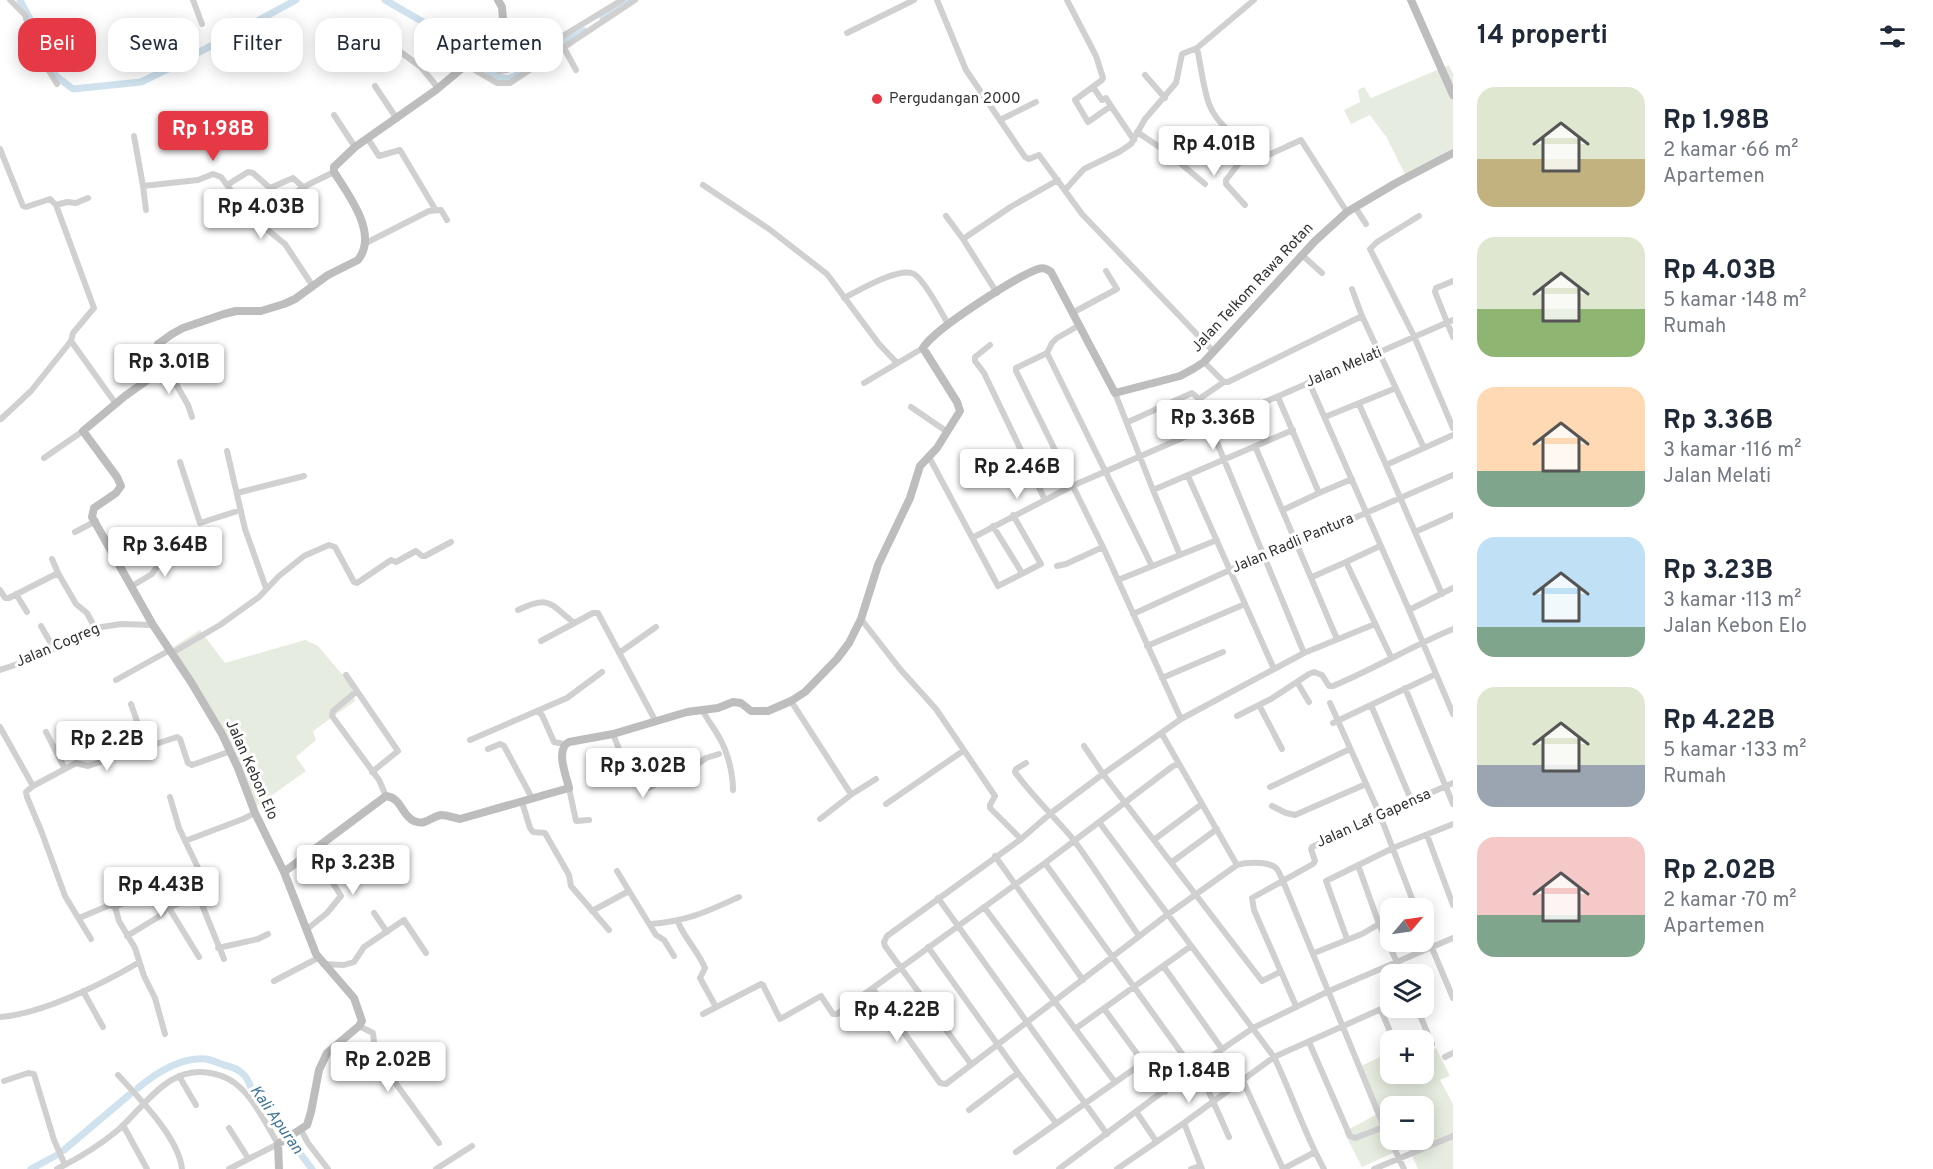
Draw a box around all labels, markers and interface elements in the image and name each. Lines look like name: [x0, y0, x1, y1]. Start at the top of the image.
chip: Beli: [18, 18, 96, 72]
chip: Sewa: [108, 18, 199, 72]
chip: Filter: [211, 18, 303, 72]
chip: Baru: [315, 18, 402, 72]
chip: Apartemen: [414, 18, 563, 72]
text: 14 properti: [1477, 20, 1608, 53]
icon: filters: [1876, 20, 1909, 53]
place label: Pergudangan 2000: [889, 90, 1021, 109]
marker: Pergudangan 2000: [870, 92, 884, 106]
text: Rp 1.98B: [1663, 105, 1769, 138]
pin: Rp 1.98B: [151, 111, 275, 162]
icon: home: [1525, 111, 1597, 183]
text: Rp 1.98B: [172, 117, 254, 143]
pin: Rp 4.01B: [1152, 126, 1276, 177]
text: Rp 4.01B: [1173, 132, 1255, 158]
text: 2 kamar · 66 m²: [1663, 138, 1799, 164]
text: Apartemen: [1663, 164, 1765, 190]
pin: Rp 4.03B: [199, 189, 323, 240]
text: Rp 4.03B: [218, 195, 304, 221]
street label: Jalan Telkom Rawa Rotan: [1188, 219, 1318, 357]
text: Rp 4.03B: [1663, 255, 1776, 288]
icon: home: [1525, 261, 1597, 333]
text: 5 kamar · 148 m²: [1663, 288, 1807, 314]
text: Rumah: [1663, 314, 1726, 340]
street label: Jalan Melati: [1303, 343, 1385, 393]
pin: Rp 3.01B: [107, 344, 231, 395]
text: Rp 3.01B: [128, 350, 210, 376]
pin: Rp 3.36B: [1151, 400, 1275, 451]
text: Rp 3.36B: [1663, 405, 1773, 438]
text: Rp 3.36B: [1171, 406, 1255, 432]
icon: home: [1525, 411, 1597, 483]
text: 3 kamar · 116 m²: [1663, 438, 1801, 464]
pin: Rp 2.46B: [955, 449, 1079, 500]
text: Rp 2.46B: [974, 455, 1060, 481]
text: Jalan Melati: [1663, 464, 1771, 490]
street label: Jalan Radli Pantura: [1229, 510, 1357, 578]
pin: Rp 3.64B: [103, 527, 227, 578]
text: Rp 3.64B: [122, 533, 208, 559]
text: Rp 3.23B: [1663, 555, 1773, 588]
icon: home: [1525, 561, 1597, 633]
text: 3 kamar · 113 m²: [1663, 588, 1801, 614]
text: Jalan Kebon Elo: [1663, 614, 1807, 640]
street label: Jalan Cogreg: [13, 620, 103, 672]
text: Rp 4.22B: [1663, 705, 1775, 738]
icon: home: [1525, 711, 1597, 783]
street label: Jalan Kebon Elo: [220, 717, 282, 823]
pin: Rp 2.2B: [52, 721, 162, 772]
text: Rp 2.2B: [70, 727, 144, 753]
text: 5 kamar · 133 m²: [1663, 738, 1806, 764]
pin: Rp 3.02B: [581, 748, 705, 799]
text: Rp 3.02B: [600, 754, 686, 780]
text: Rumah: [1663, 764, 1726, 790]
street label: Jalan Laf Gapensa: [1314, 785, 1434, 853]
pin: Rp 3.23B: [291, 845, 415, 896]
text: Rp 3.23B: [311, 851, 395, 877]
text: Rp 2.02B: [1663, 855, 1776, 888]
icon: home: [1525, 861, 1597, 933]
pin: Rp 4.43B: [99, 867, 223, 918]
text: Rp 4.43B: [118, 873, 204, 899]
text: 2 kamar · 70 m²: [1663, 888, 1797, 914]
north arrow: [1380, 898, 1434, 952]
map controls: [1380, 898, 1434, 1150]
text: Apartemen: [1663, 914, 1765, 940]
button: layers: [1380, 964, 1434, 1018]
pin: Rp 4.22B: [835, 992, 959, 1043]
text: Rp 4.22B: [854, 998, 940, 1024]
button: +: [1380, 1030, 1434, 1084]
pin: Rp 2.02B: [326, 1042, 450, 1093]
text: Rp 2.02B: [345, 1048, 431, 1074]
pin: Rp 1.84B: [1127, 1053, 1251, 1104]
text: Rp 1.84B: [1148, 1059, 1230, 1085]
water label: Kali Apuran: [245, 1082, 307, 1159]
button: −: [1380, 1096, 1434, 1150]

